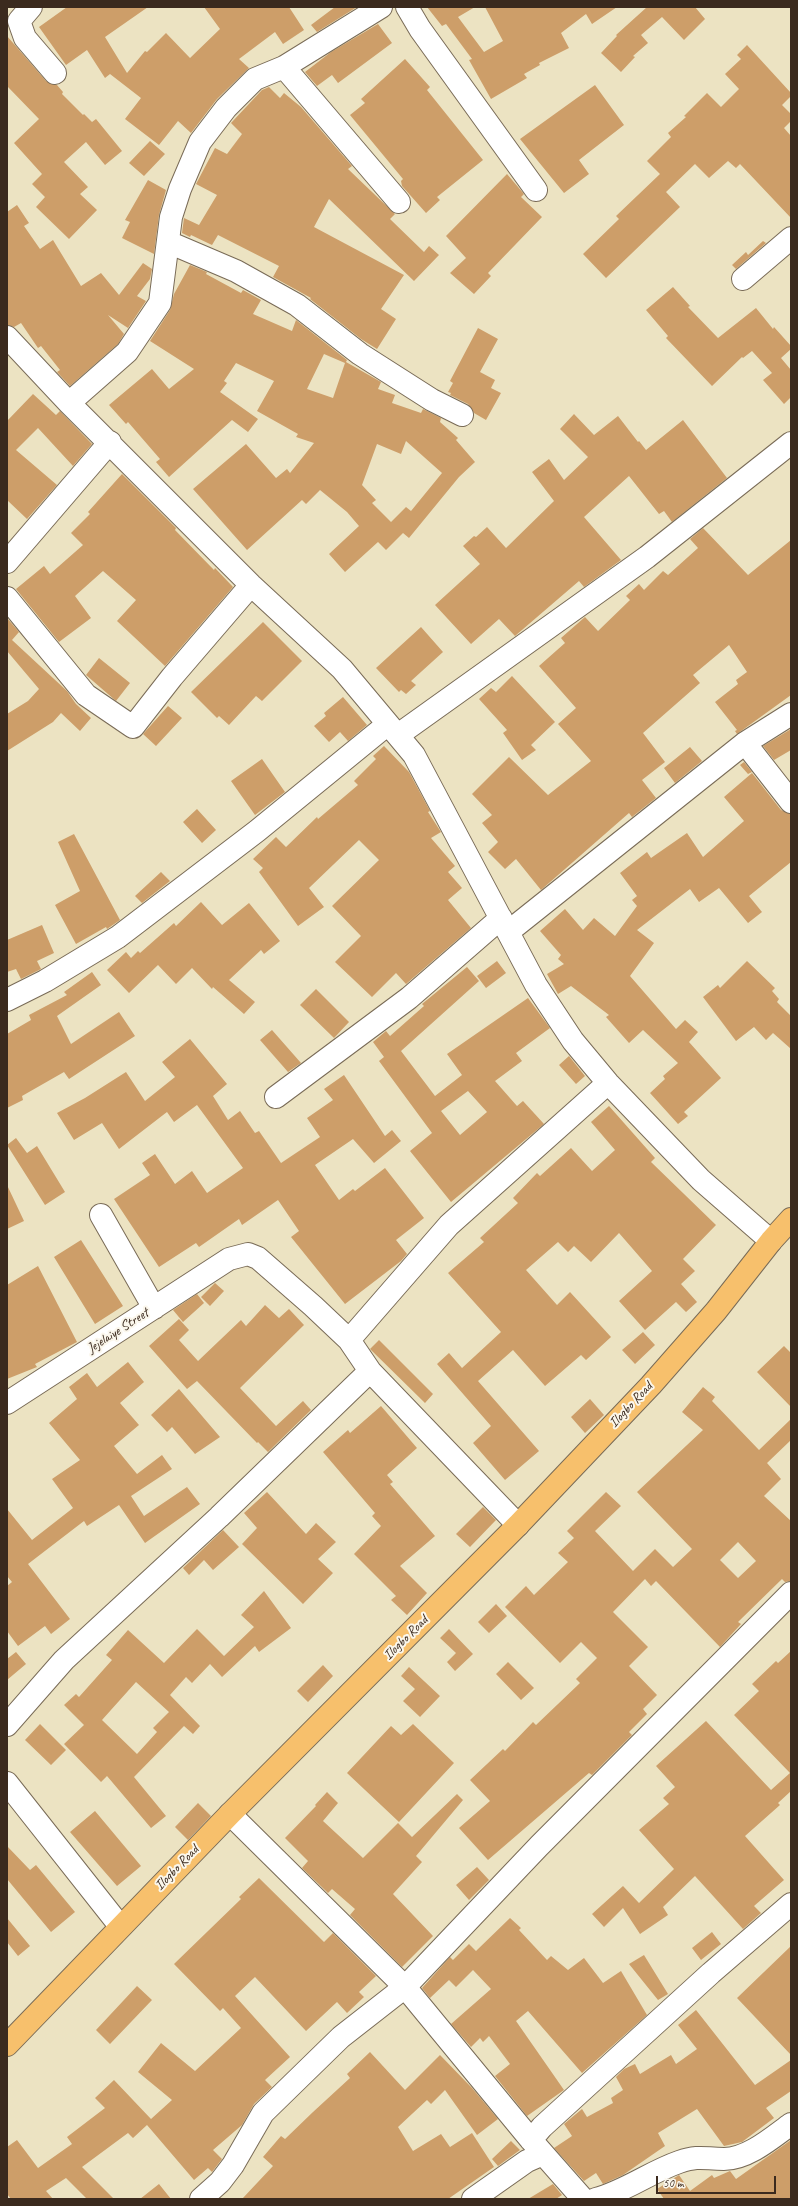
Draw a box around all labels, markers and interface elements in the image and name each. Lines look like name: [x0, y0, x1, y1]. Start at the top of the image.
street label: Jejelaiye Street: [84, 1305, 152, 1357]
street label: Ilogbo Road: [606, 1379, 656, 1431]
street label: Ilogbo Road: [380, 1612, 432, 1664]
street label: Ilogbo Road: [152, 1842, 202, 1894]
scale bar: [658, 2168, 778, 2194]
text: 50 m: [663, 2175, 683, 2191]

